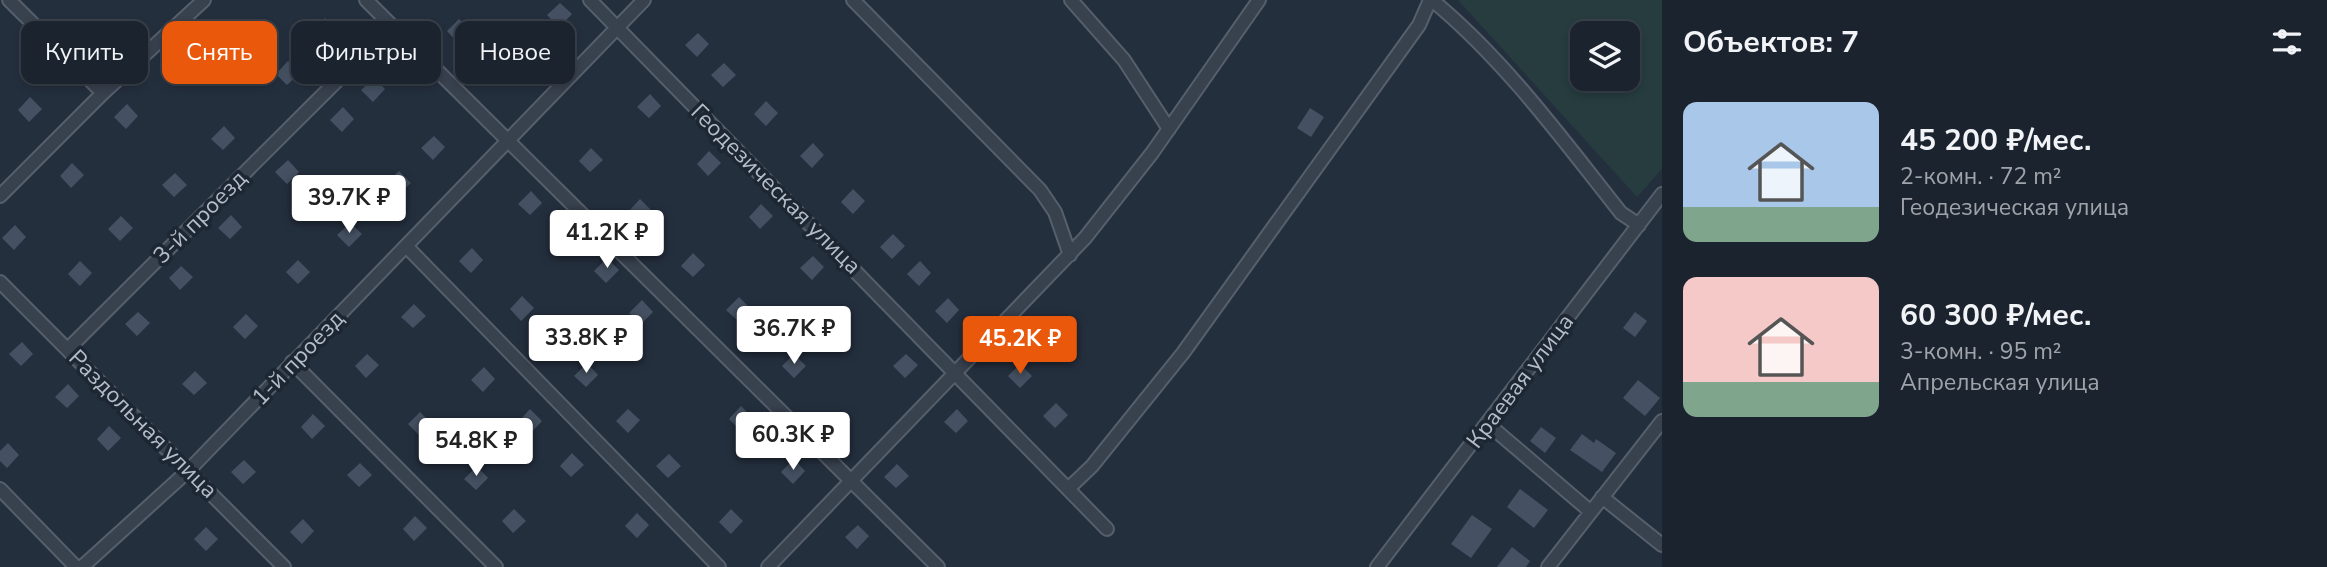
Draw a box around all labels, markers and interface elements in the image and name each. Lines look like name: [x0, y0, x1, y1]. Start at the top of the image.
chip: Купить: [21, 21, 148, 84]
chip: Снять: [162, 21, 277, 84]
chip: Фильтры: [291, 21, 441, 84]
chip: Новое: [455, 21, 575, 84]
map controls: [1570, 21, 1640, 91]
button: layers: [1570, 21, 1640, 91]
text: Объектов: 7: [1683, 22, 1859, 63]
icon: filters: [2268, 23, 2306, 61]
street label: Геодезическая улица: [684, 97, 868, 281]
text: 45 200 ₽/мес.: [1900, 120, 2091, 161]
icon: home: [1739, 130, 1823, 214]
text: 2-комн. · 72 m²: [1900, 161, 2062, 192]
street label: 3-й проезд: [146, 163, 254, 271]
pin: 39.7K ₽: [284, 176, 414, 235]
text: 39.7K ₽: [308, 182, 390, 213]
text: Геодезическая улица: [1900, 192, 2129, 223]
pin: 41.2K ₽: [542, 210, 672, 270]
text: 41.2K ₽: [566, 217, 648, 248]
text: 60 300 ₽/мес.: [1900, 295, 2091, 336]
street label: 1-й проезд: [245, 304, 351, 412]
icon: home: [1739, 305, 1823, 389]
pin: 36.7K ₽: [729, 306, 859, 366]
street label: Краевая улица: [1459, 308, 1581, 454]
text: 36.7K ₽: [753, 313, 835, 344]
pin: 33.8K ₽: [521, 316, 651, 375]
pin: 45.2K ₽: [955, 316, 1085, 376]
text: 33.8K ₽: [545, 322, 627, 353]
text: 45.2K ₽: [979, 323, 1061, 354]
text: 3-комн. · 95 m²: [1900, 336, 2062, 367]
street label: Раздольная улица: [62, 343, 224, 505]
text: Апрельская улица: [1900, 367, 2100, 398]
pin: 60.3K ₽: [728, 412, 858, 472]
pin: 54.8K ₽: [411, 419, 541, 478]
text: 60.3K ₽: [752, 419, 834, 450]
text: 54.8K ₽: [435, 425, 517, 456]

